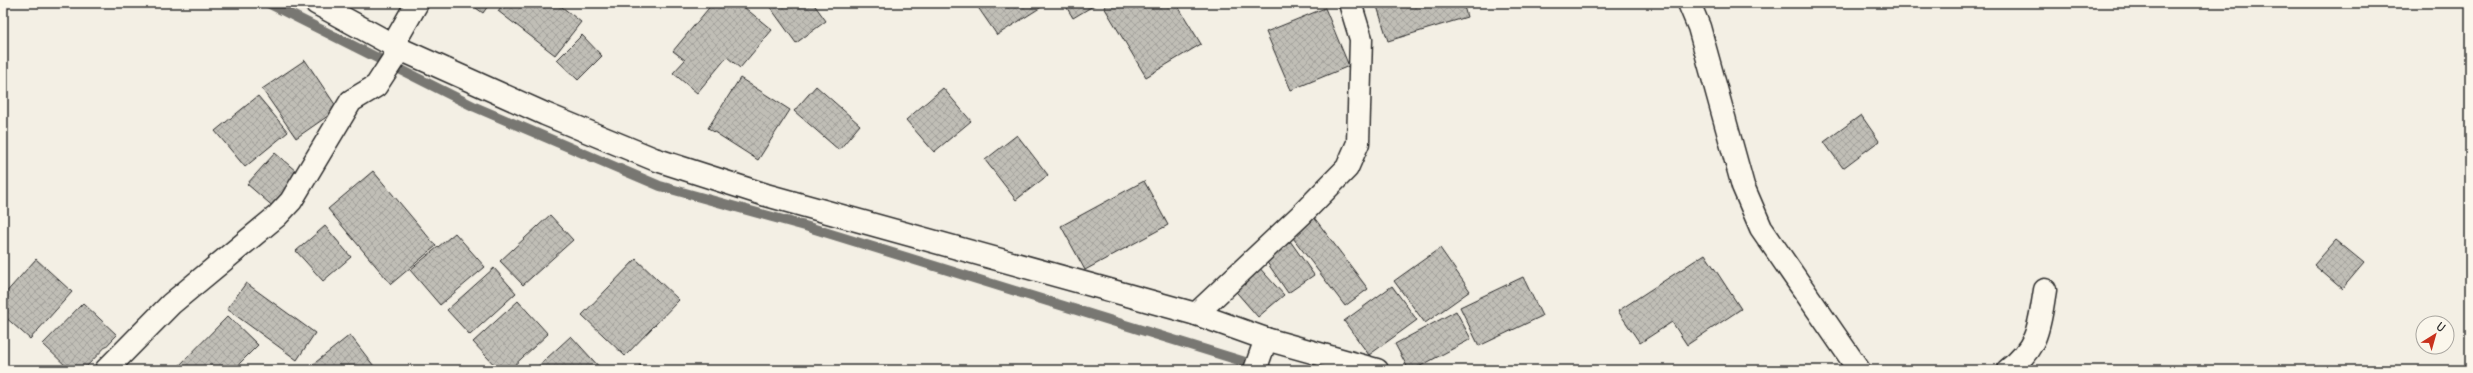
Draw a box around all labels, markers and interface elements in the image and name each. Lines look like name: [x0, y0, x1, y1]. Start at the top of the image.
north arrow: [2415, 315, 2455, 355]
text: U: [2434, 319, 2448, 335]

